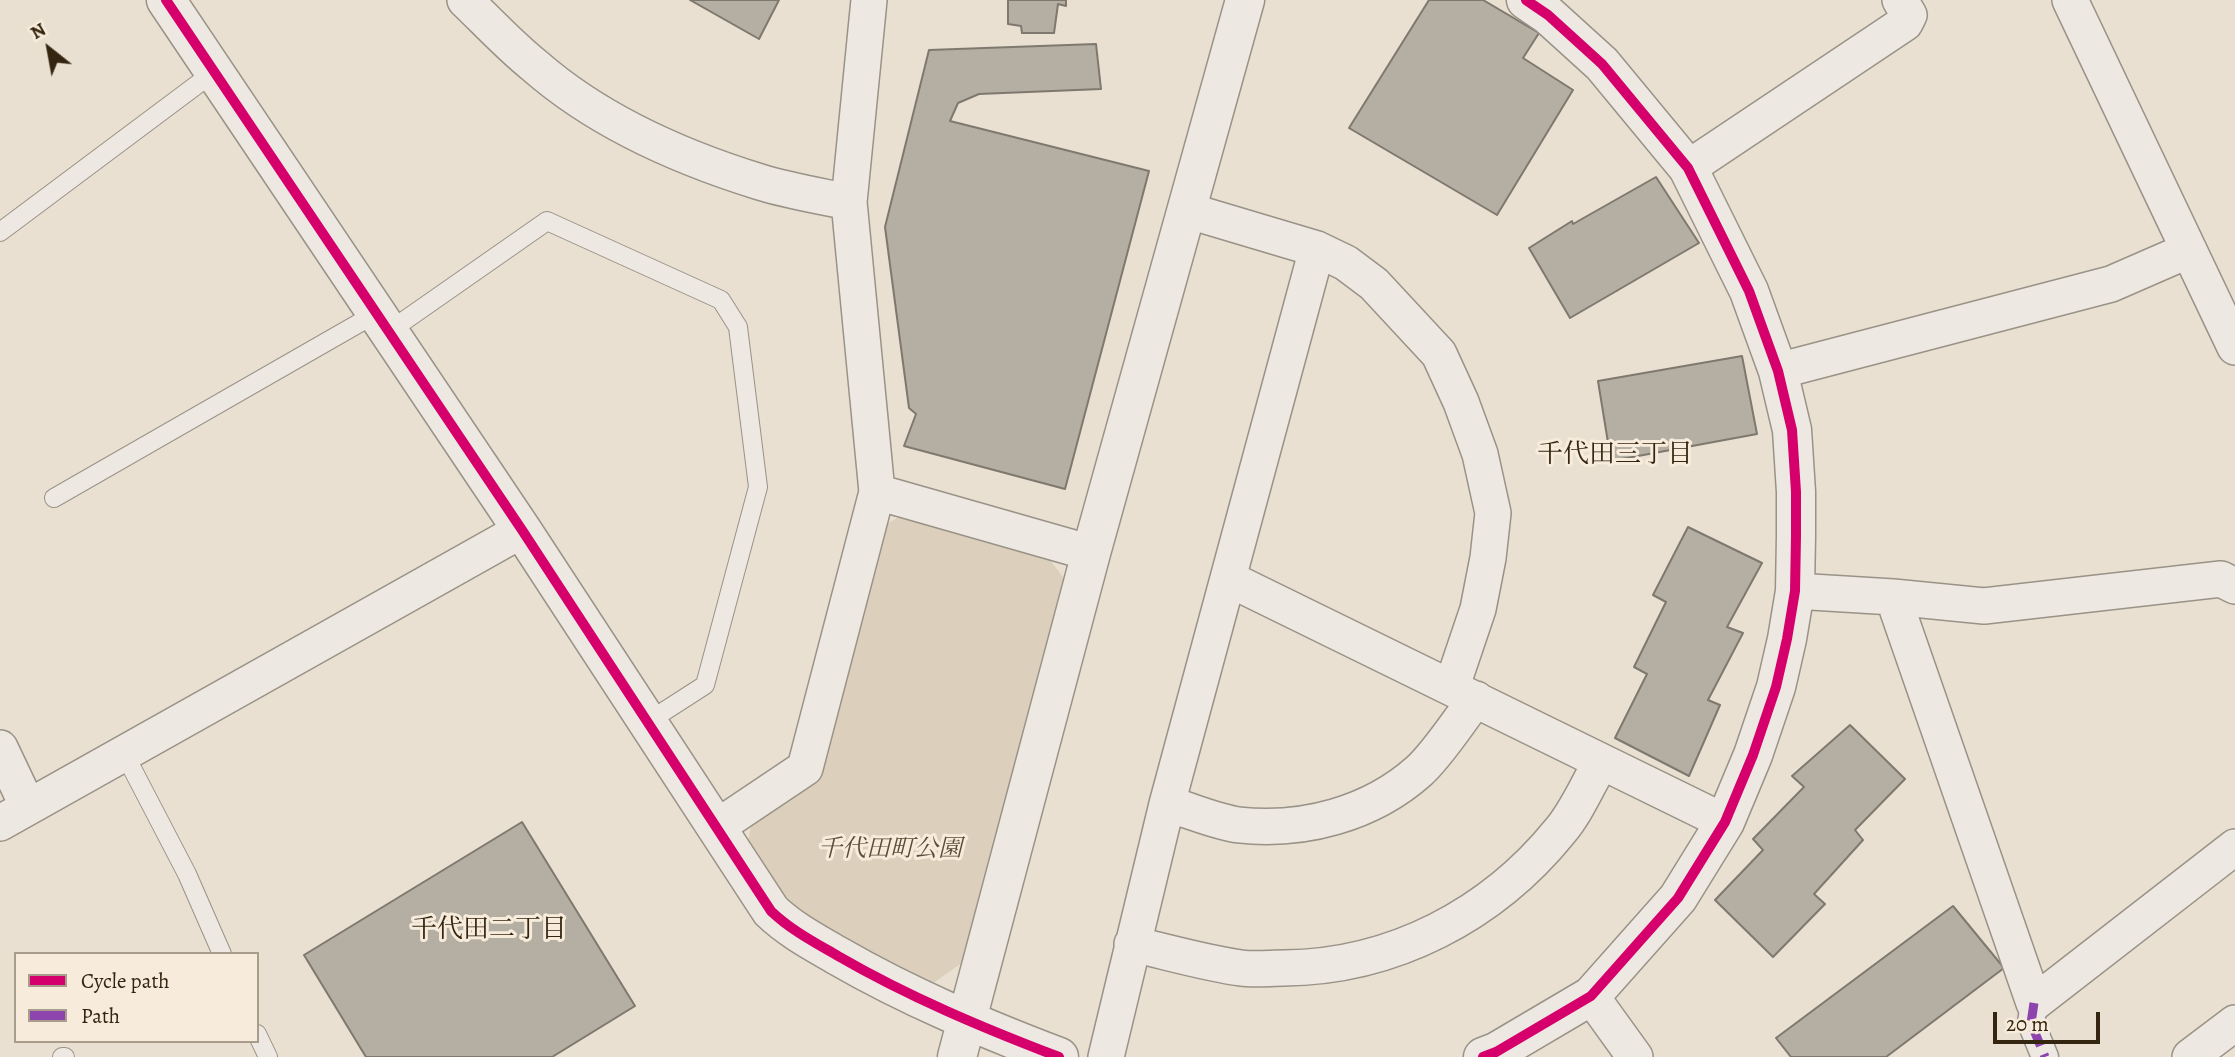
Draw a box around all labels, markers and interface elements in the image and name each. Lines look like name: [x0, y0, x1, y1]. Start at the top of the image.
north arrow: [14, 14, 84, 84]
text: N: [26, 16, 51, 46]
district label: 千代田三丁目: [1537, 440, 1693, 472]
park label: 千代田町公園: [818, 836, 962, 864]
district label: 千代田二丁目: [411, 915, 567, 947]
legend: [14, 952, 259, 1043]
text: Cycle path: [81, 967, 170, 995]
scale bar: [1997, 998, 2104, 1042]
text: Path: [81, 1002, 120, 1030]
text: 20 m: [2006, 1010, 2049, 1038]

